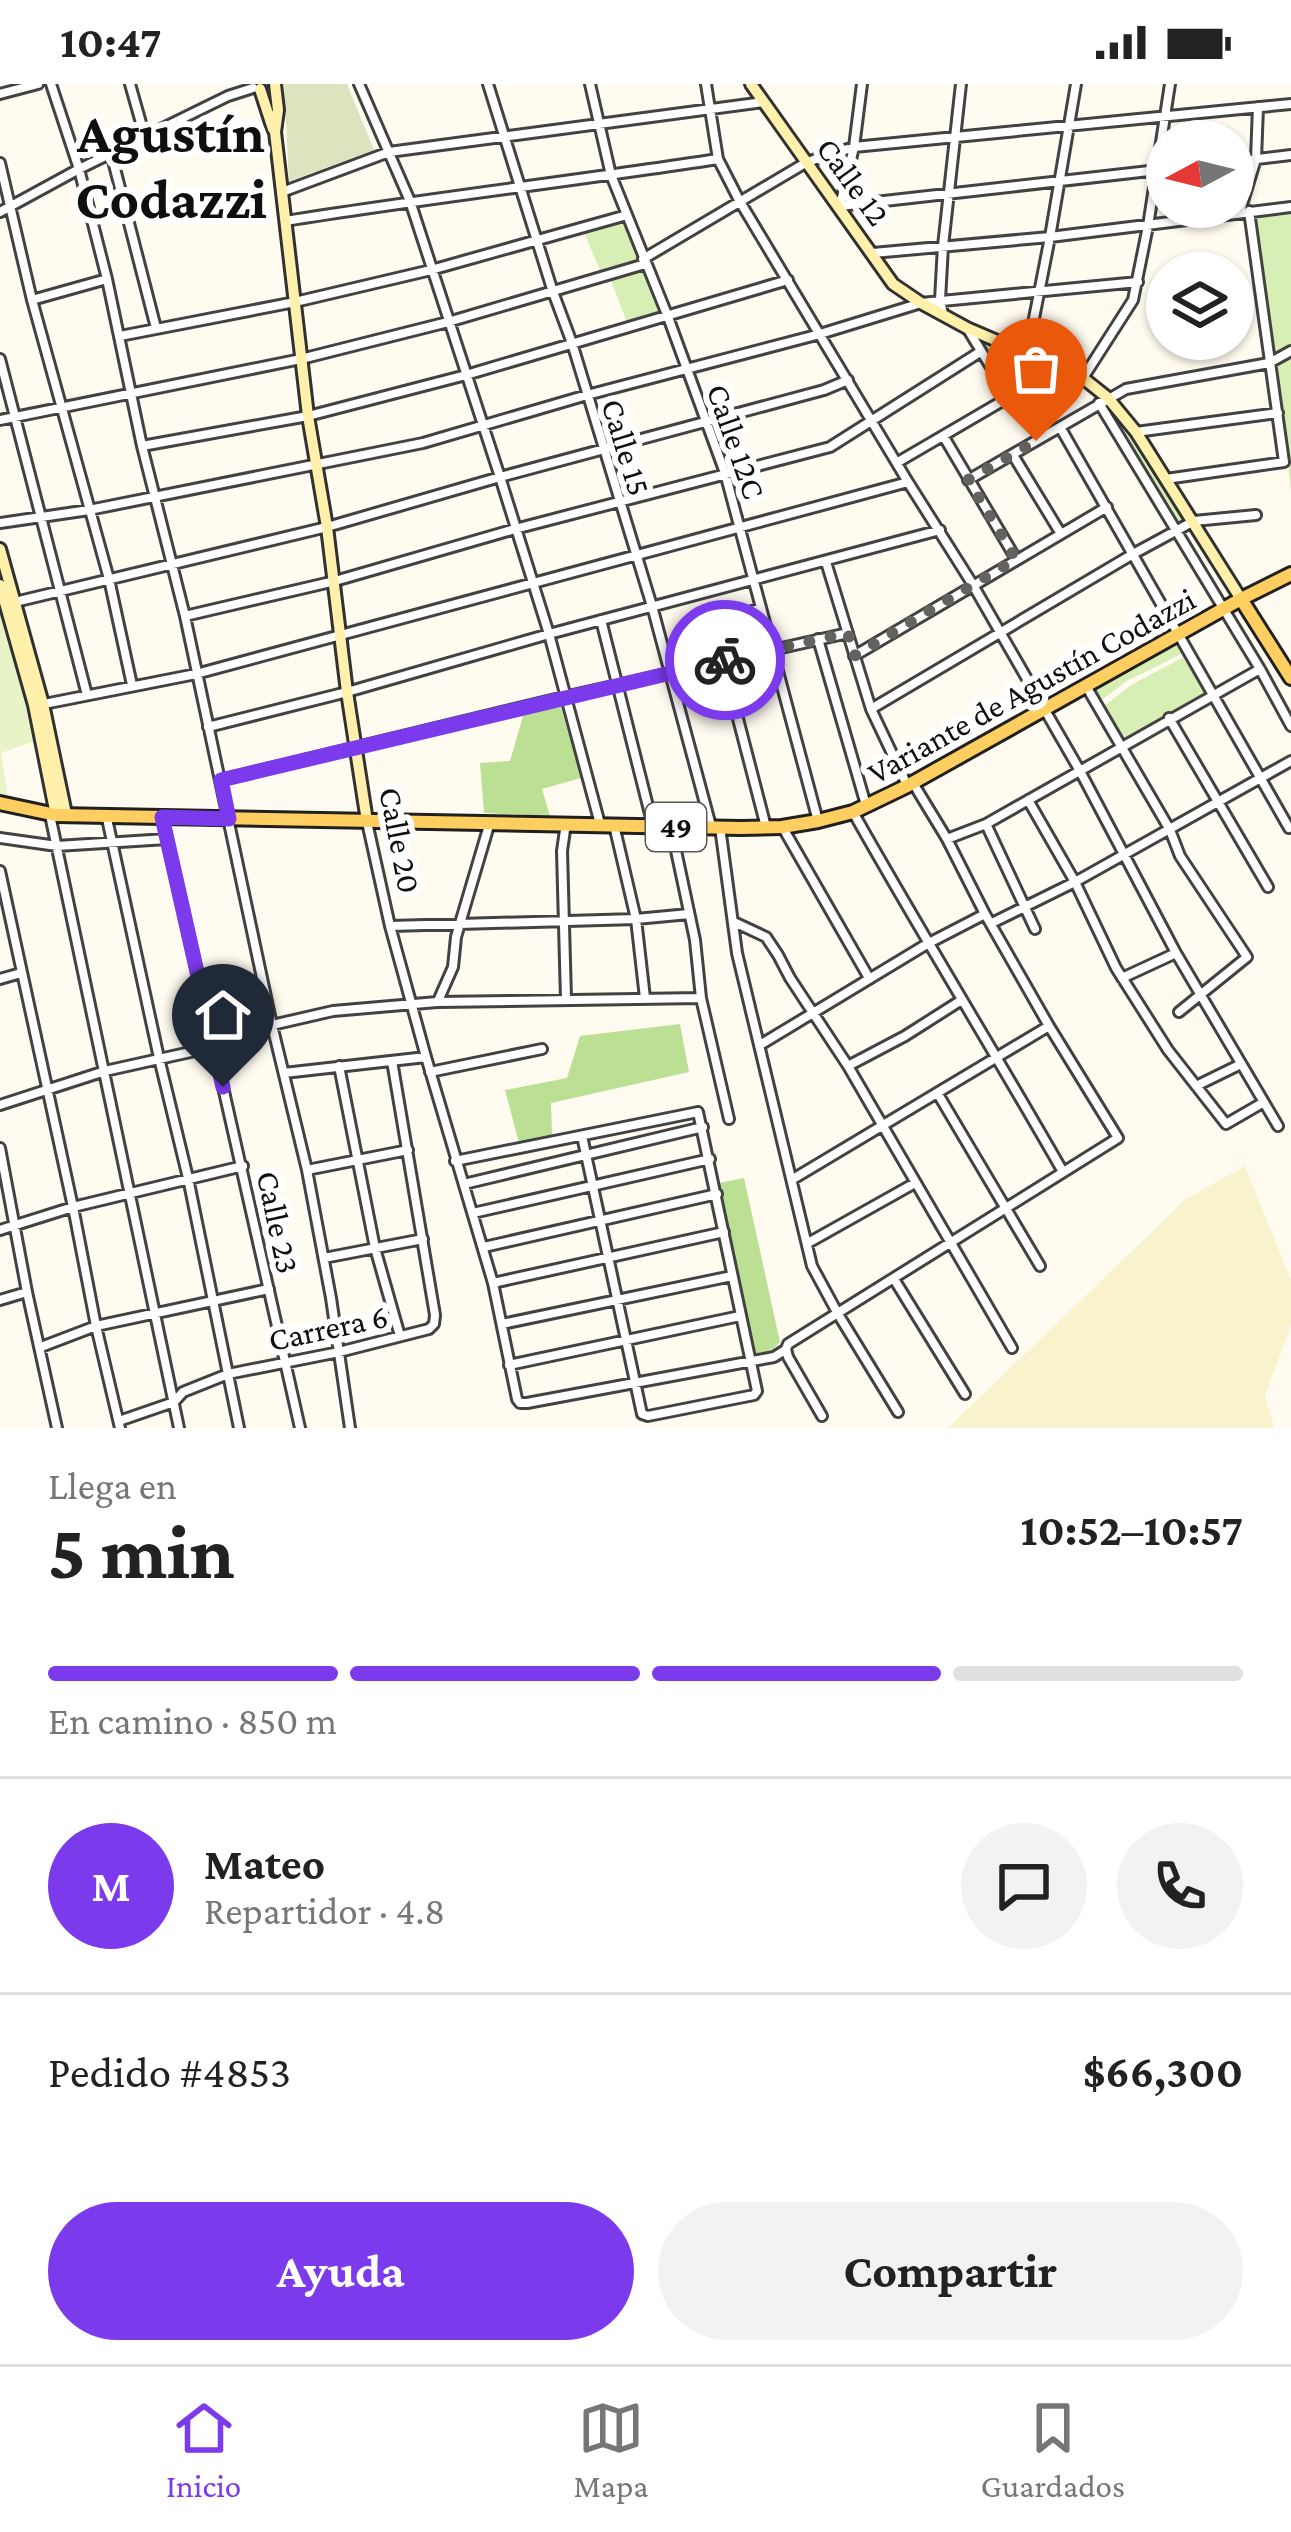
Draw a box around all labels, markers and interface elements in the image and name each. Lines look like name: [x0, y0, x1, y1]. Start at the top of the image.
text: 10:47: [60, 17, 162, 67]
district label: Agustín Codazzi: [75, 101, 267, 230]
north arrow: [1146, 120, 1254, 228]
map controls: [1146, 120, 1254, 360]
street label: Calle 12: [809, 130, 898, 232]
button: layers: [1146, 252, 1254, 360]
pin: [985, 318, 1087, 441]
icon: bag: [1003, 336, 1069, 402]
street label: Calle 12C: [700, 379, 773, 503]
street label: Calle 15: [594, 394, 659, 500]
street label: Variante de Agustín Codazzi: [861, 580, 1202, 791]
courier: [665, 600, 785, 720]
icon: bike: [692, 627, 758, 693]
street label: Calle 20: [372, 784, 429, 896]
road number: 49: [646, 803, 706, 851]
pin: [172, 964, 274, 1087]
icon: home: [190, 982, 256, 1048]
street label: Calle 23: [250, 1167, 307, 1277]
street label: Carrera 6: [265, 1297, 391, 1358]
text: Llega en: [48, 1464, 177, 1507]
text: 10:52–10:57: [1021, 1505, 1243, 1555]
text: 5 min: [48, 1508, 235, 1595]
text: En camino · 850 m: [48, 1699, 337, 1742]
button: chat: [961, 1823, 1087, 1949]
button: phone: [1117, 1823, 1243, 1949]
text: Mateo: [204, 1839, 325, 1889]
text: M: [91, 1861, 131, 1911]
text: Repartidor · 4.8: [204, 1889, 445, 1932]
text: Pedido #4853: [48, 2047, 291, 2097]
text: $66,300: [1083, 2047, 1243, 2097]
button: Ayuda: [48, 2202, 634, 2340]
button: Compartir: [658, 2202, 1243, 2340]
tab: Inicio: [166, 2395, 241, 2504]
tab: Mapa: [573, 2395, 649, 2504]
tab: Guardados: [981, 2395, 1125, 2504]

